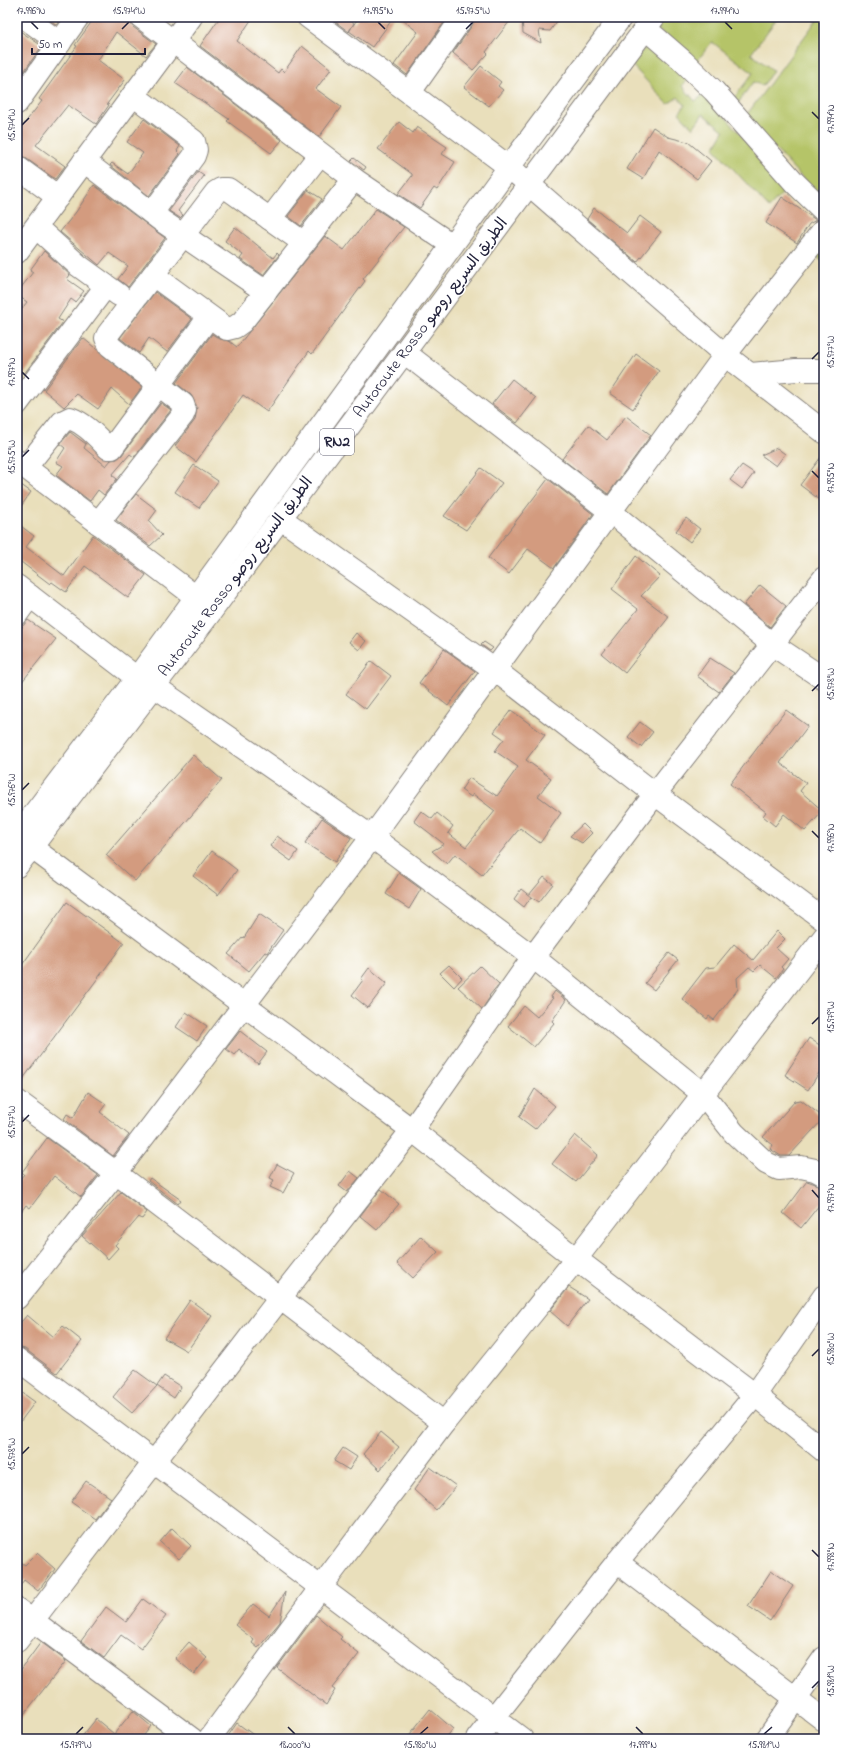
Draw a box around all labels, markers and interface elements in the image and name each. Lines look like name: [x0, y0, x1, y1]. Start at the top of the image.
text: 17.996°N: [16, 4, 46, 19]
text: 15.974°W: [113, 4, 146, 19]
text: 17.995°N: [363, 4, 394, 19]
text: 15.975°W: [456, 4, 490, 19]
text: 17.994°N: [711, 4, 740, 19]
scale bar: [32, 30, 145, 56]
text: 50 m: [38, 36, 62, 54]
text: 17.994°N: [824, 104, 839, 133]
text: 15.974°W: [5, 108, 20, 141]
street label: Autoroute Rosso الطريق السريع روصو: [348, 213, 514, 423]
text: 15.977°W: [824, 335, 839, 368]
text: 17.997°N: [5, 357, 20, 386]
road number: RN2: [320, 429, 354, 455]
text: 15.975°W: [5, 440, 20, 474]
text: 17.995°N: [824, 462, 839, 493]
street label: Autoroute Rosso الطريق السريع روصو: [153, 472, 319, 682]
text: 15.978°W: [824, 668, 839, 700]
text: 15.976°W: [5, 773, 20, 806]
text: 17.996°N: [824, 823, 839, 853]
text: 15.979°W: [824, 1001, 839, 1033]
text: 15.977°W: [5, 1105, 20, 1138]
text: 17.997°N: [824, 1183, 839, 1212]
text: 15.980°W: [824, 1333, 839, 1365]
text: 15.978°W: [5, 1438, 20, 1470]
text: 17.998°N: [824, 1542, 839, 1571]
text: 15.981°W: [824, 1665, 839, 1697]
text: 15.979°W: [60, 1738, 92, 1753]
text: 18.000°N: [279, 1738, 311, 1753]
text: 15.980°W: [404, 1738, 436, 1753]
text: 17.999°N: [629, 1738, 657, 1753]
text: 15.981°W: [748, 1738, 780, 1753]

